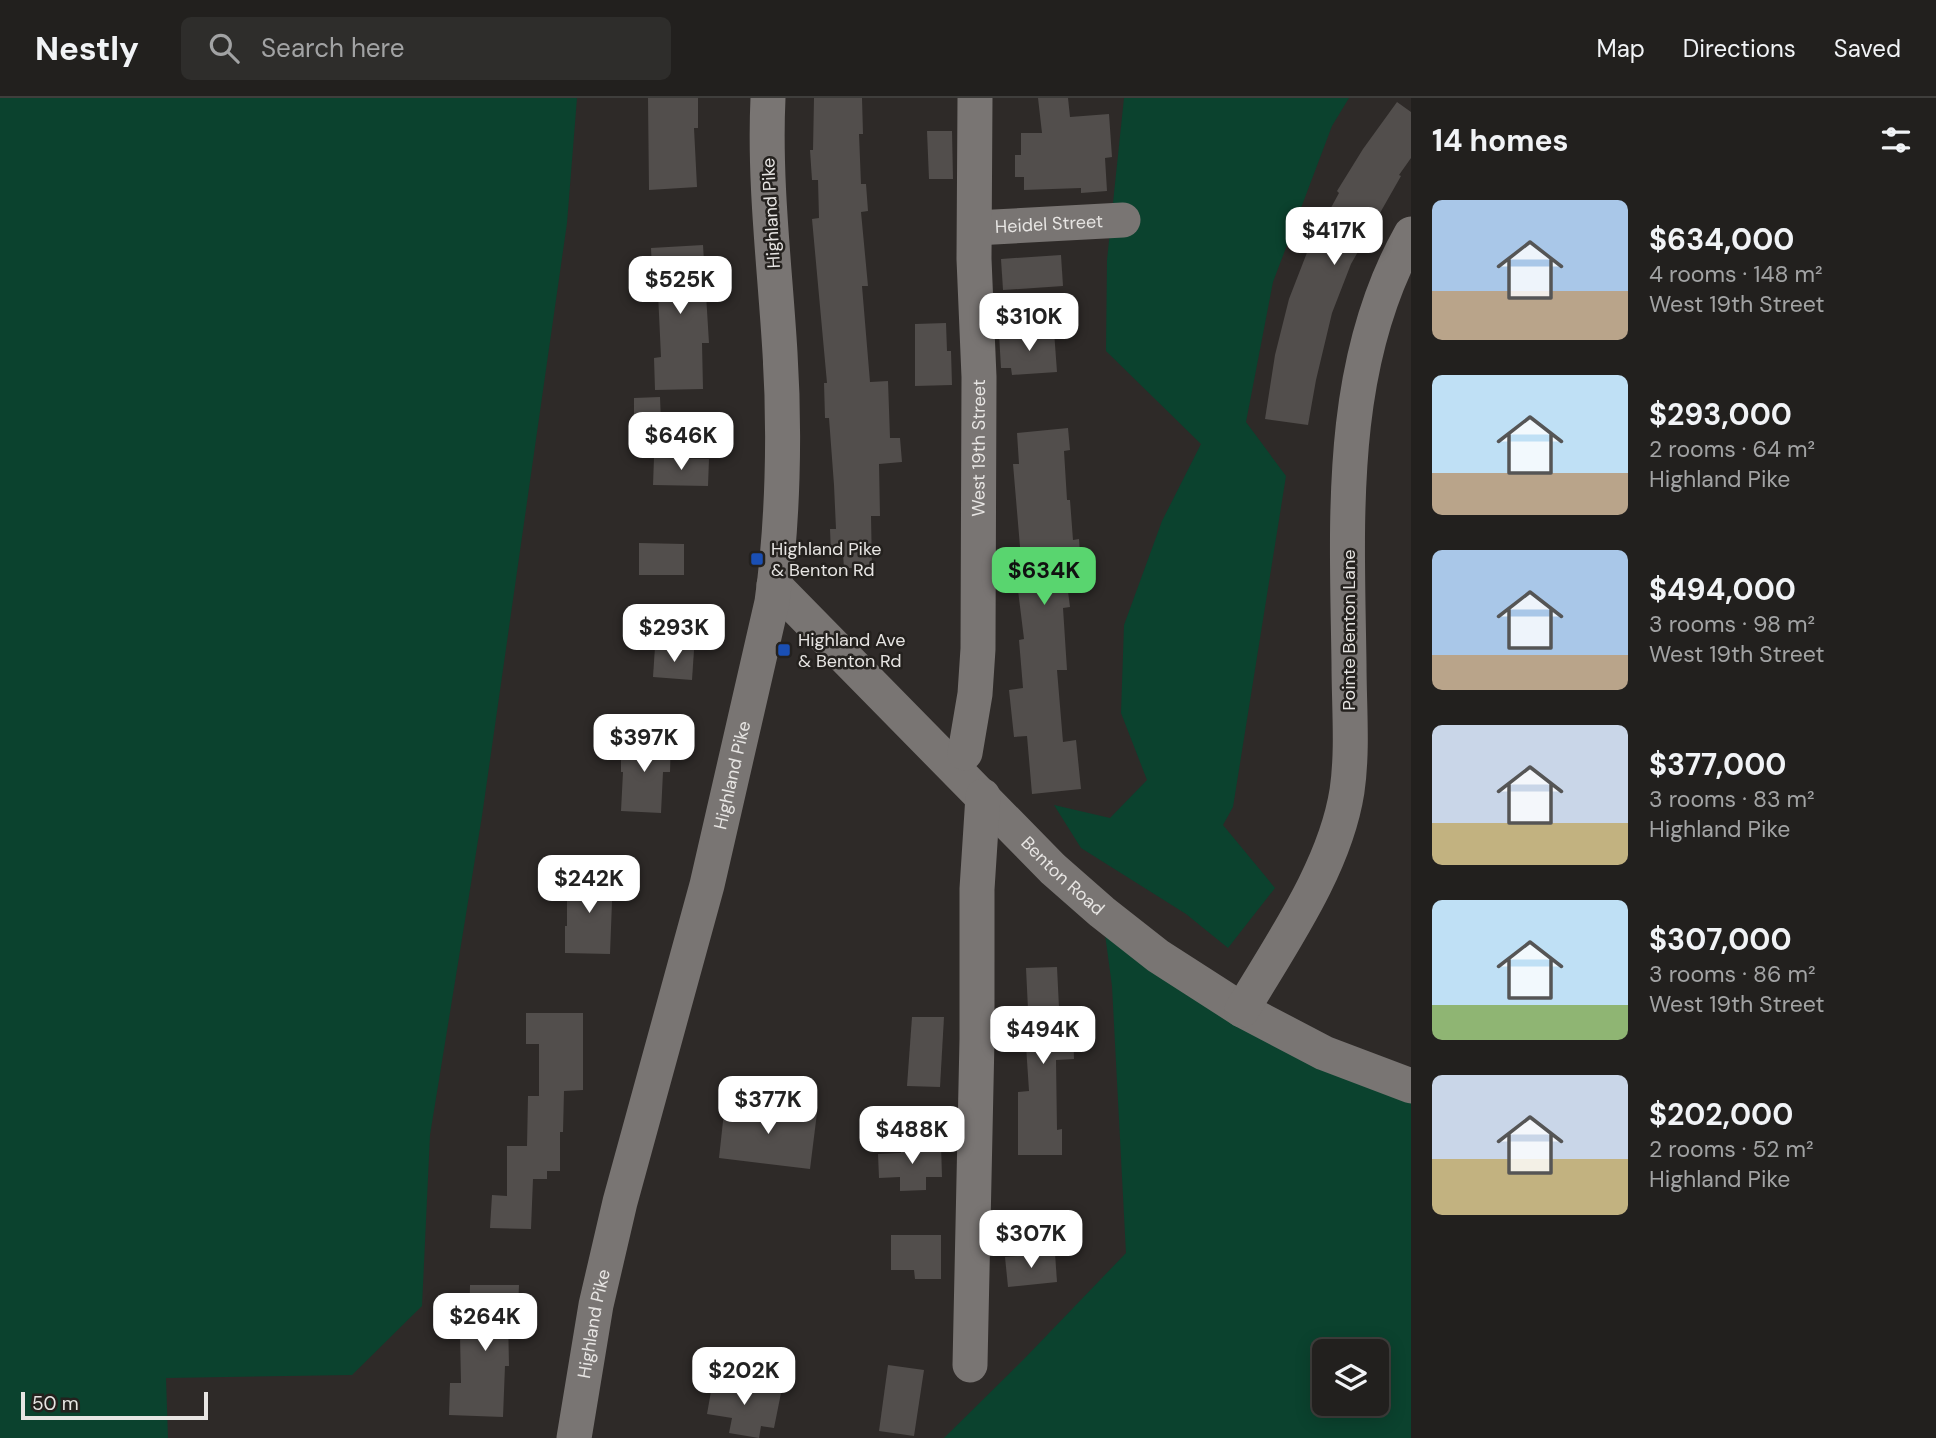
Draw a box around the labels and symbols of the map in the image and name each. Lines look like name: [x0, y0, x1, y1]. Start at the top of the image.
street label: Highland Pike: [756, 157, 786, 269]
pin: $417K: [1285, 208, 1383, 267]
street label: Heidel Street: [994, 209, 1104, 239]
pin: $525K: [631, 256, 729, 316]
pin: $310K: [980, 294, 1078, 353]
street label: West 19th Street: [966, 379, 991, 517]
pin: $646K: [632, 412, 730, 472]
place label: Highland Pike & Benton Rd: [771, 537, 882, 582]
pin: $634K: [995, 547, 1093, 607]
street label: Pointe Benton Lane: [1337, 550, 1361, 710]
marker: Highland Pike & Benton Rd: [749, 551, 765, 567]
pin: $293K: [625, 604, 723, 664]
place label: Highland Ave & Benton Rd: [798, 628, 905, 673]
marker: Highland Ave & Benton Rd: [776, 642, 792, 658]
pin: $397K: [595, 714, 693, 774]
street label: Highland Pike: [708, 719, 756, 832]
street label: Benton Road: [1016, 831, 1110, 921]
pin: $242K: [540, 856, 638, 915]
pin: $494K: [994, 1006, 1092, 1066]
pin: $377K: [719, 1076, 817, 1136]
pin: $488K: [863, 1107, 961, 1166]
pin: $307K: [982, 1210, 1080, 1270]
street label: Highland Pike: [572, 1267, 616, 1380]
pin: $264K: [436, 1294, 534, 1353]
pin: $202K: [695, 1348, 793, 1407]
scale bar: [21, 1389, 208, 1421]

